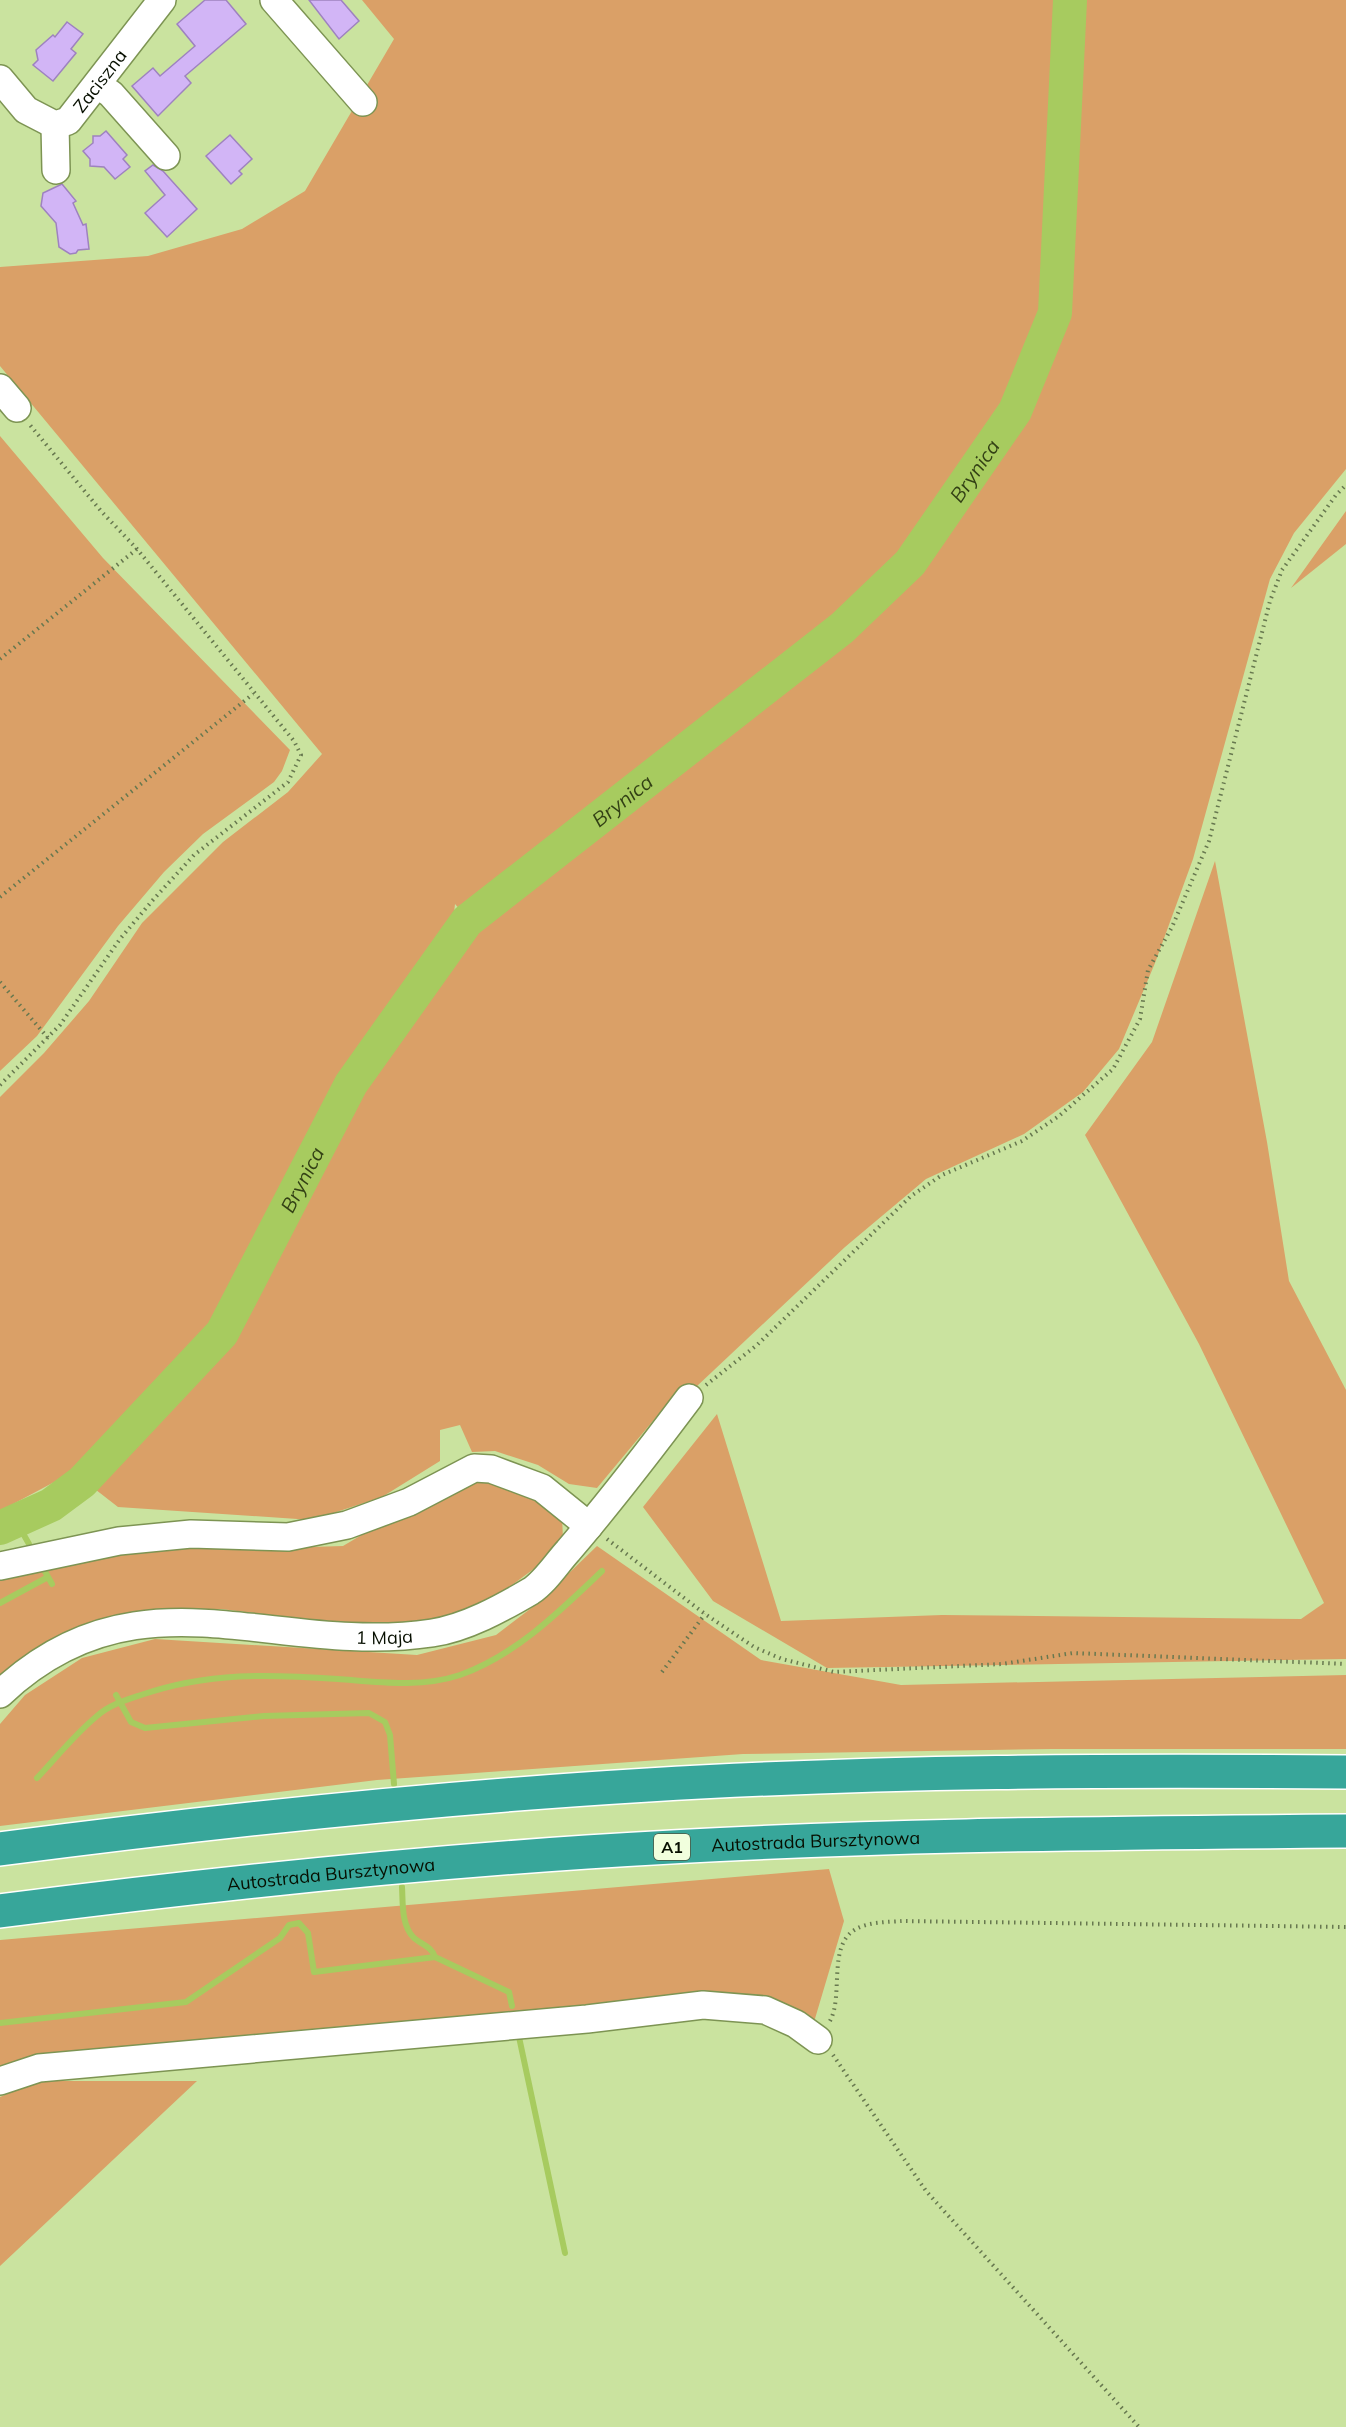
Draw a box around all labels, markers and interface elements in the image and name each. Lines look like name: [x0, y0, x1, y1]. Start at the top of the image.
street label: Zaciszna: [68, 44, 131, 117]
water label: Brynica: [944, 434, 1004, 506]
water label: Brynica: [586, 768, 657, 832]
water label: Brynica: [274, 1142, 329, 1216]
street label: 1 Maja: [356, 1624, 414, 1649]
street label: Autostrada Bursztynowa: [711, 1826, 920, 1856]
road number: A1: [654, 1834, 690, 1860]
street label: Autostrada Bursztynowa: [226, 1852, 436, 1895]

